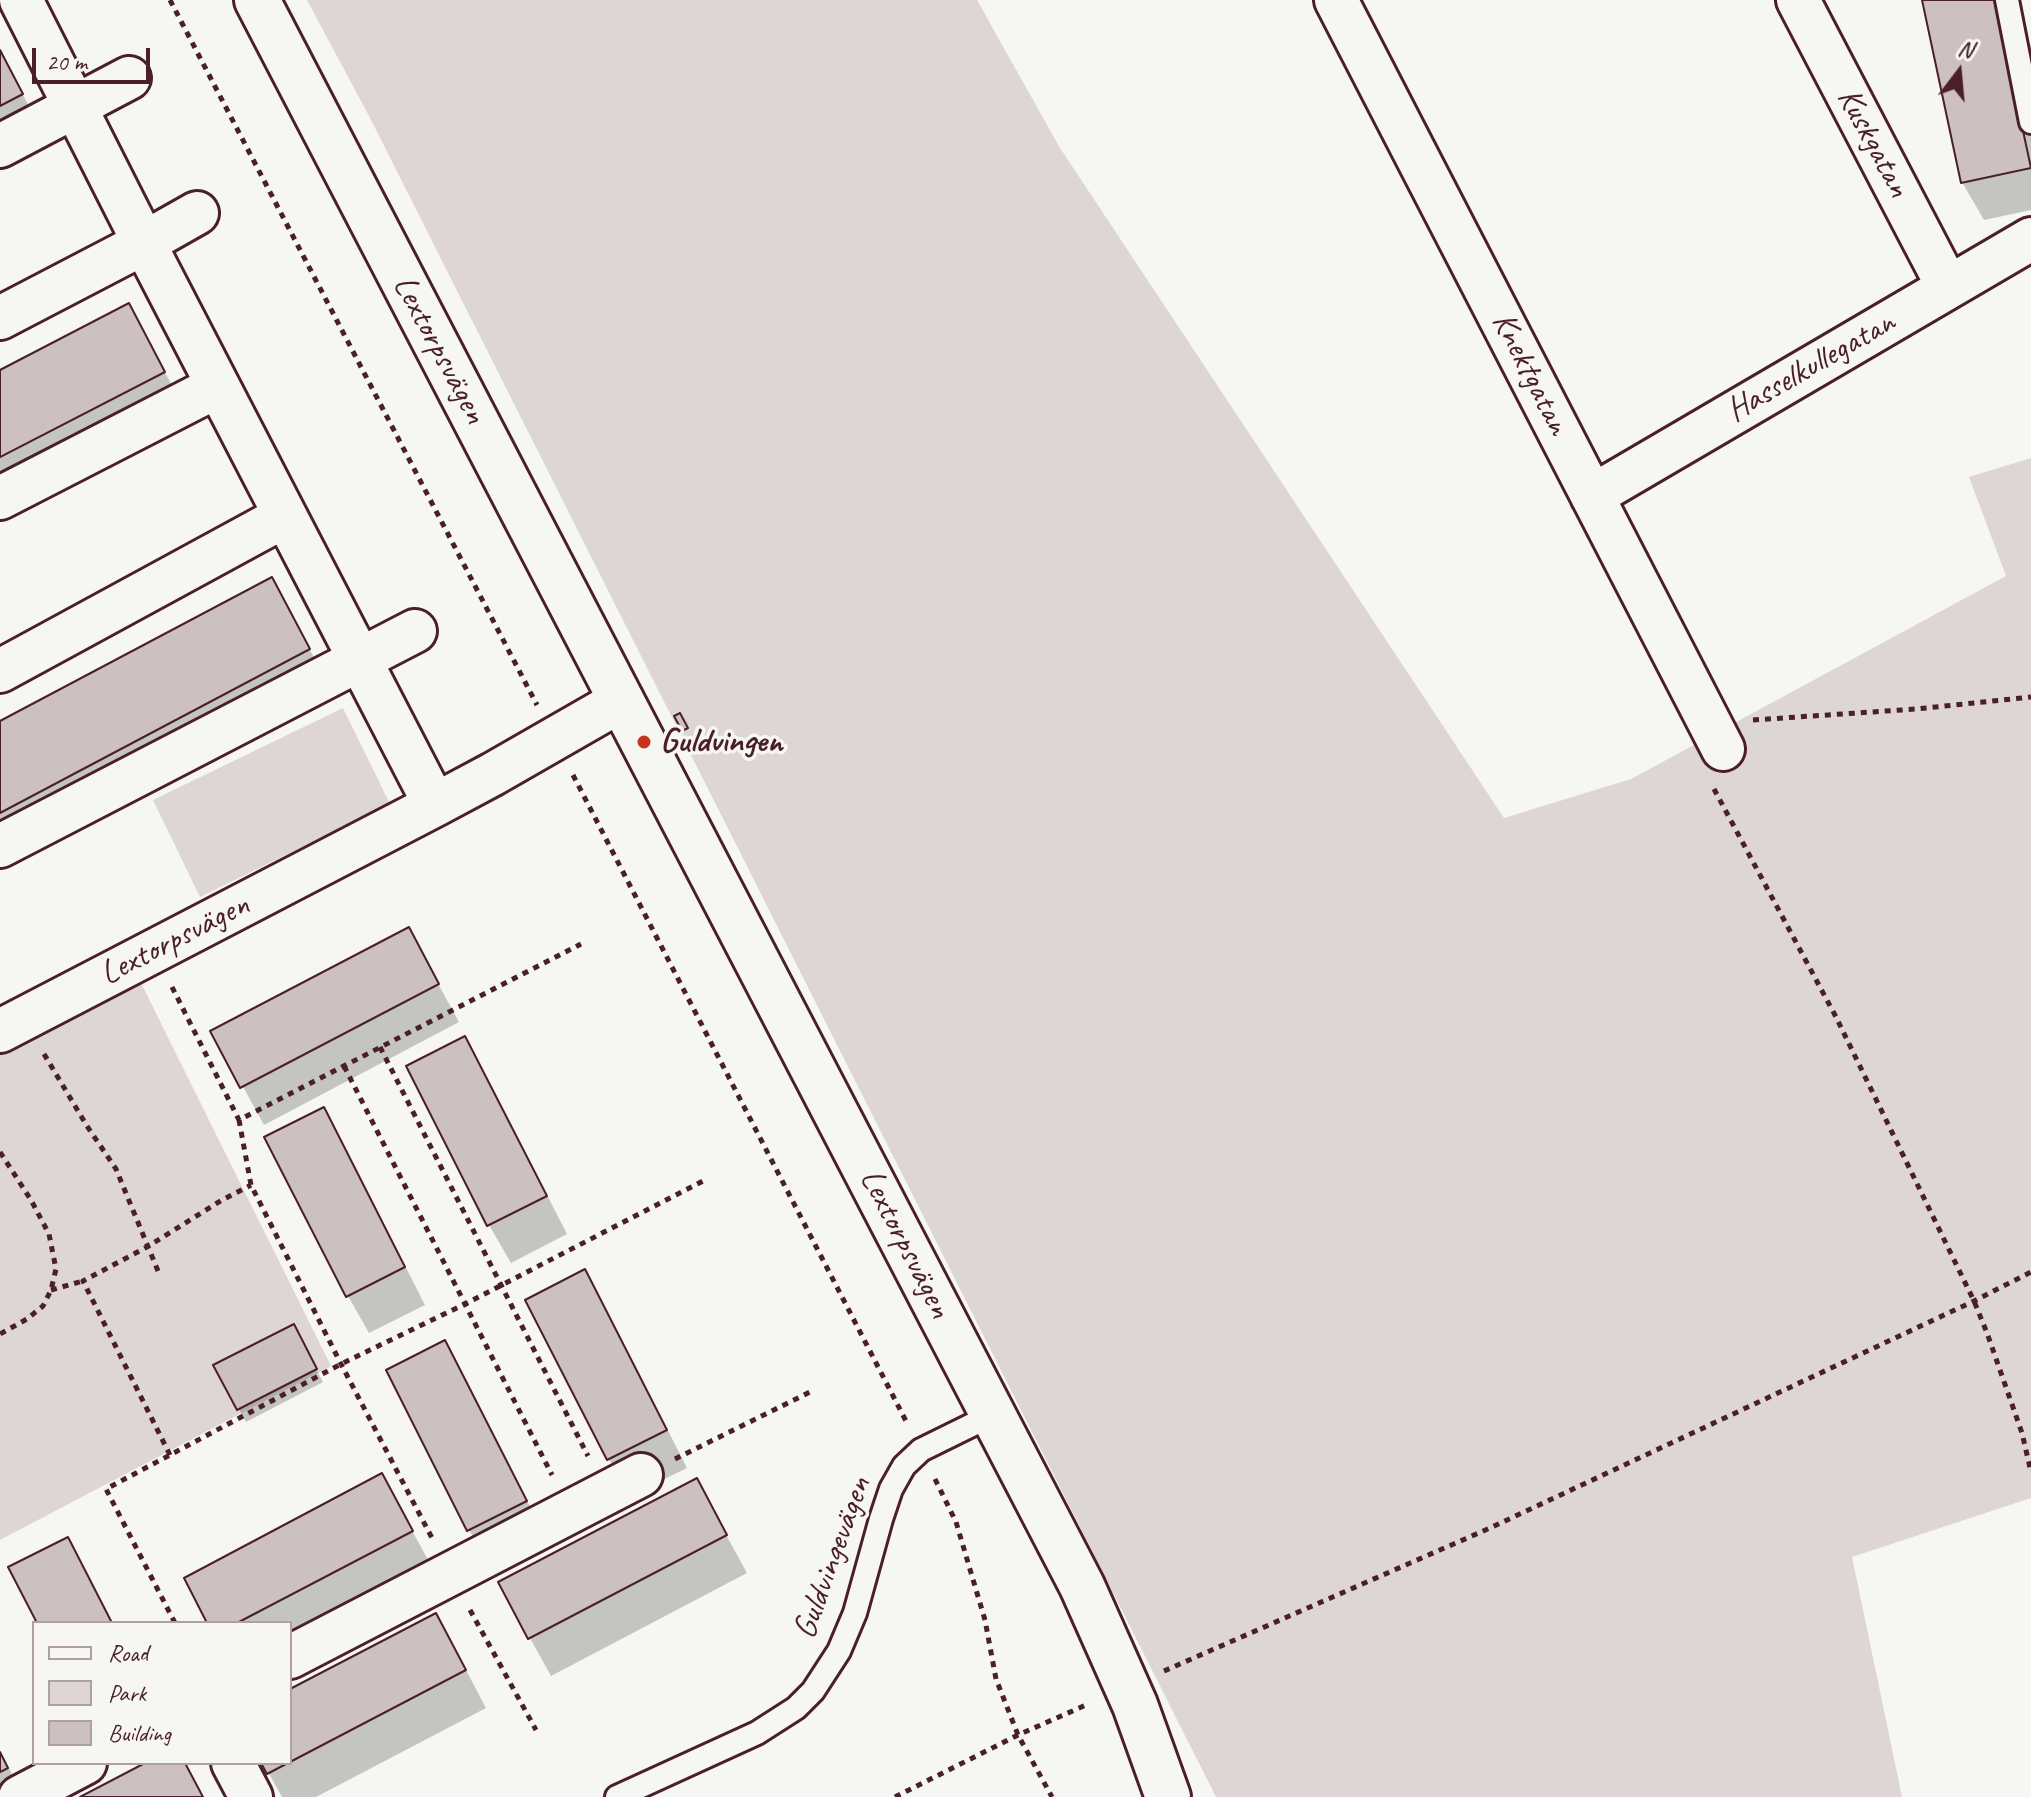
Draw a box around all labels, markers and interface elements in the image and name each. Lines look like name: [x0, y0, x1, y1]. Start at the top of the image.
scale bar: [36, 32, 154, 82]
north arrow: [1919, 32, 1999, 112]
text: N: [1955, 34, 1976, 64]
text: 20 m: [46, 47, 87, 77]
street label: Kuskgatan: [1827, 81, 1919, 205]
street label: Lextorpsvägen: [383, 269, 495, 431]
street label: Hasselkullegatan: [1720, 302, 1902, 432]
street label: Knektgatan: [1482, 306, 1578, 442]
place label: Guldvingen: [660, 722, 782, 762]
marker: Guldvingen: [635, 733, 653, 751]
street label: Lextorpsvägen: [94, 885, 256, 995]
street label: Lextorpsvägen: [850, 1163, 960, 1325]
street label: Guldvingevägen: [785, 1472, 881, 1644]
legend: [32, 1621, 292, 1765]
text: Road: [108, 1638, 148, 1668]
text: Park: [108, 1678, 146, 1708]
text: Building: [108, 1718, 171, 1748]

